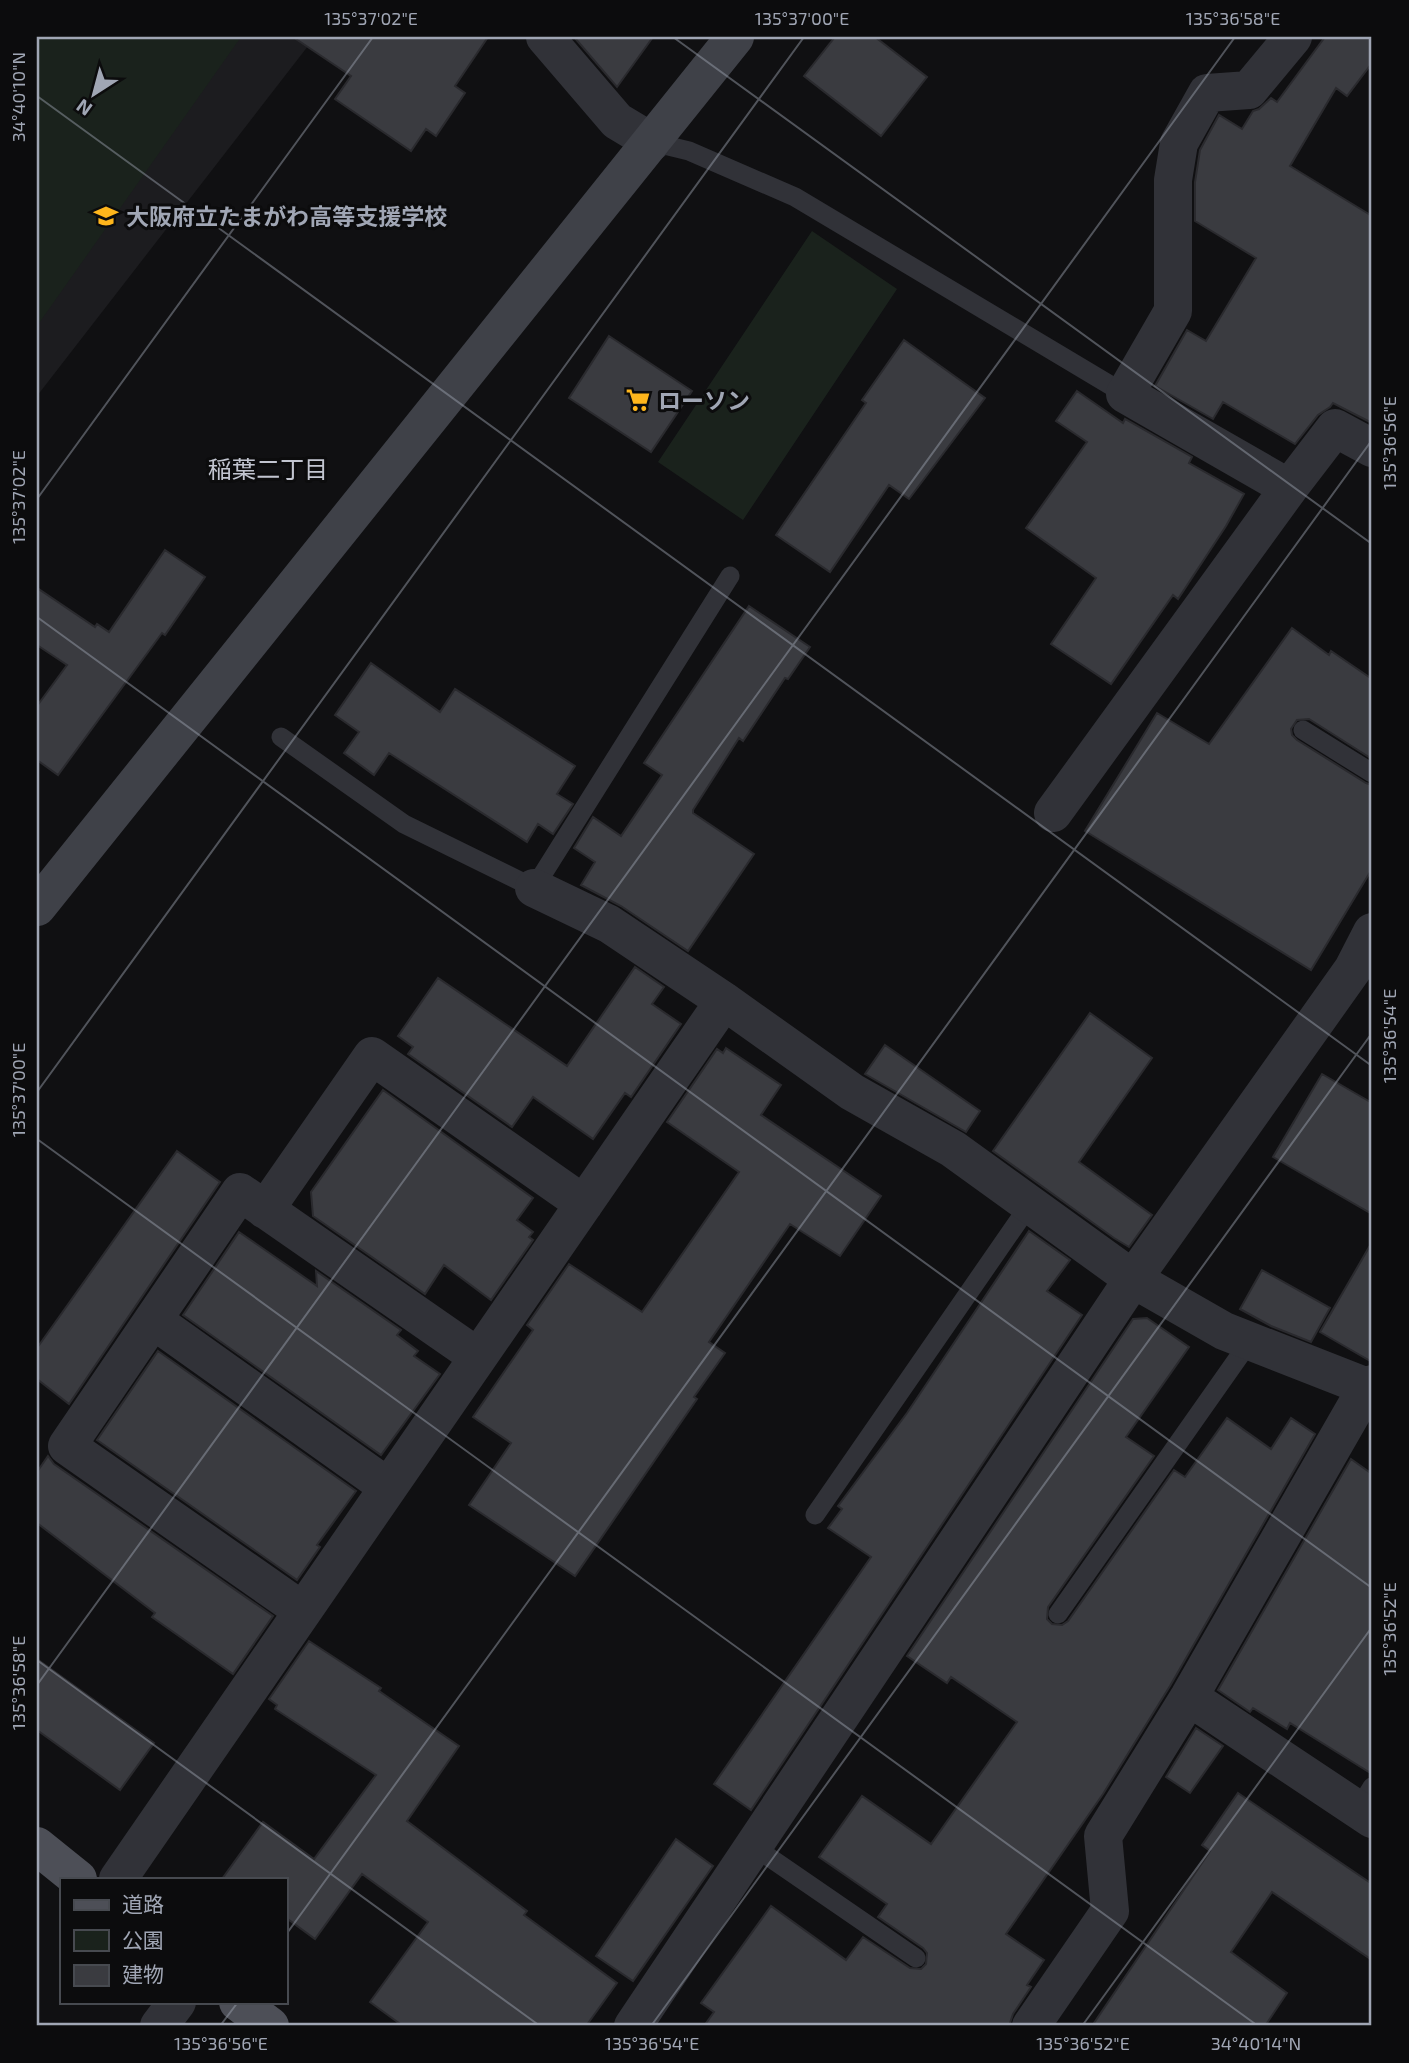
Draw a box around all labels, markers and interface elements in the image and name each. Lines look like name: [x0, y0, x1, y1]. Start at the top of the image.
text: 135°37'02"E: [324, 7, 418, 29]
text: 135°37'00"E: [755, 7, 849, 29]
text: 135°36'58"E: [1186, 7, 1280, 29]
text: 34°40'10"N: [7, 52, 29, 142]
north arrow: [60, 60, 130, 130]
text: N: [71, 95, 96, 121]
school or university icon: 大阪府立たまがわ高等支援学校: [92, 202, 120, 230]
place label: 大阪府立たまがわ高等支援学校: [126, 202, 447, 230]
supermarket icon: ローソン: [624, 386, 652, 414]
place label: ローソン: [658, 386, 750, 414]
text: 135°36'56"E: [1378, 396, 1400, 490]
text: 135°37'02"E: [7, 450, 29, 544]
district label: 稲葉二丁目: [208, 454, 328, 483]
text: 135°36'54"E: [1378, 989, 1400, 1083]
text: 135°37'00"E: [7, 1043, 29, 1137]
text: 135°36'52"E: [1378, 1582, 1400, 1676]
text: 135°36'58"E: [7, 1636, 29, 1730]
legend: [60, 1878, 287, 2004]
text: 道路: [122, 1891, 164, 1916]
text: 公園: [122, 1927, 164, 1952]
text: 建物: [122, 1961, 164, 1986]
text: 135°36'56"E: [174, 2032, 268, 2054]
text: 135°36'54"E: [605, 2032, 699, 2054]
text: 135°36'52"E: [1036, 2032, 1130, 2054]
text: 34°40'14"N: [1211, 2032, 1301, 2054]

